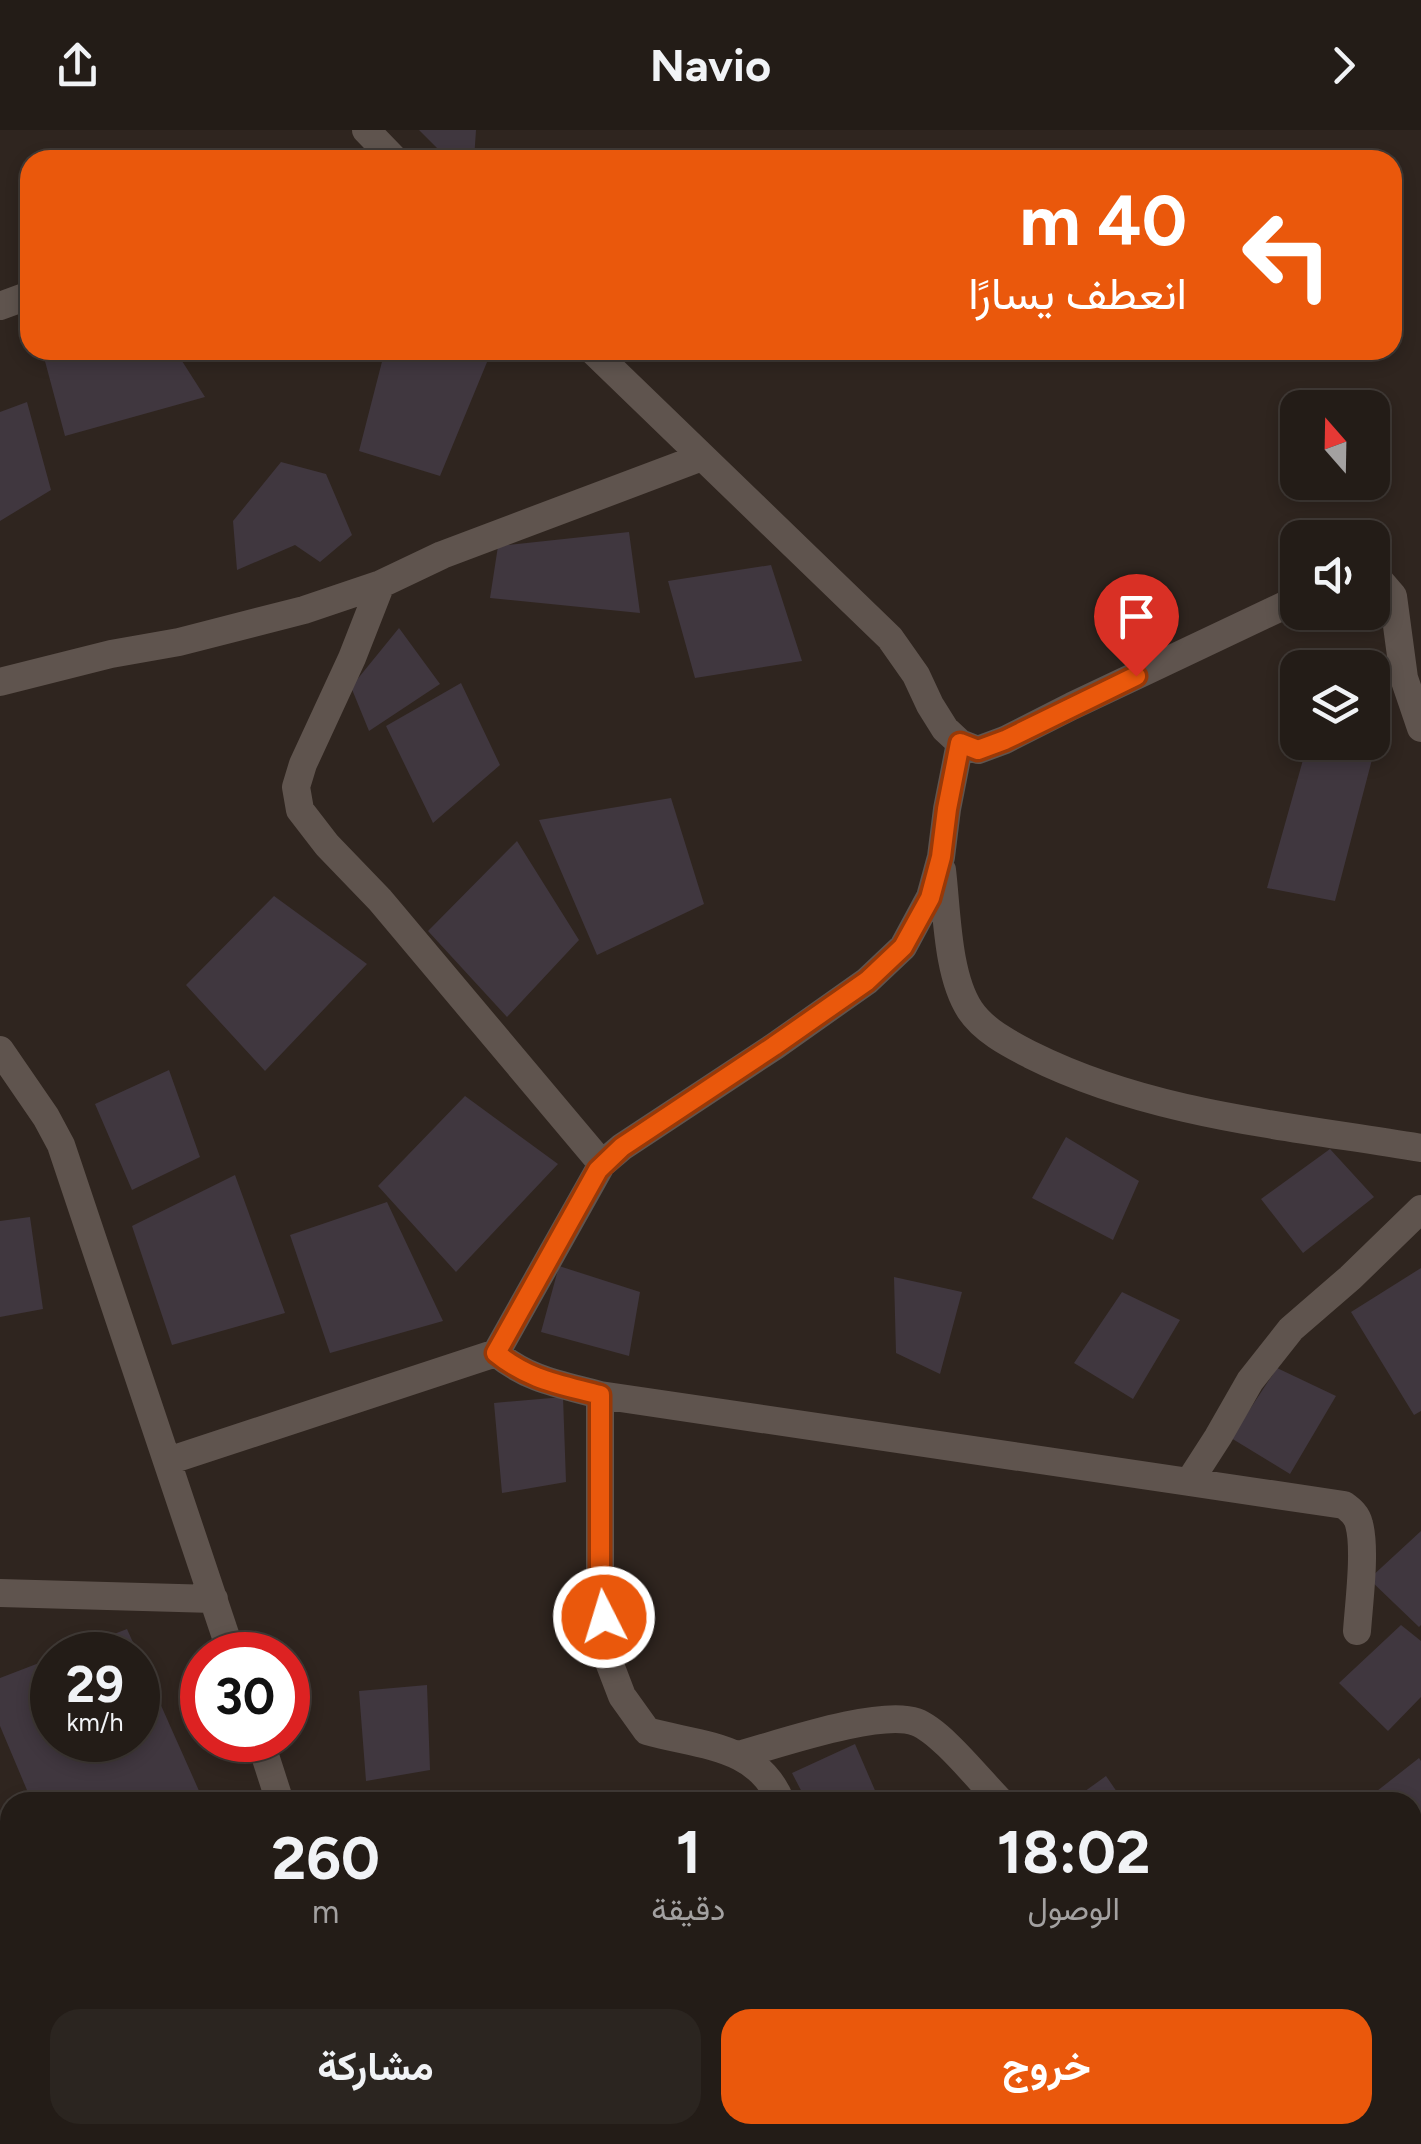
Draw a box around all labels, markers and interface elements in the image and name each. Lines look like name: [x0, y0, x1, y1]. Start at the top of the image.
icon: share: [50, 38, 105, 93]
text: Navio: [650, 38, 771, 92]
icon: forward: [1316, 38, 1371, 93]
text: 40 m: [1020, 178, 1187, 263]
icon: left: [1222, 190, 1352, 320]
text: انعطف يسارًا: [968, 266, 1187, 320]
north arrow: [1280, 390, 1390, 500]
map controls: [1280, 390, 1390, 760]
button: sound: [1280, 520, 1390, 630]
pin: [1094, 574, 1179, 677]
icon: arrive: [1109, 589, 1164, 644]
button: layers: [1280, 650, 1390, 760]
position arrow: [552, 1565, 656, 1669]
speed limit sign: 30: [180, 1632, 310, 1762]
text: 29: [66, 1654, 124, 1715]
text: km/h: [66, 1707, 124, 1737]
text: 1: [676, 1816, 701, 1888]
text: 18:02: [997, 1816, 1151, 1888]
text: 260: [271, 1822, 380, 1894]
text: دقيقة: [651, 1890, 725, 1928]
text: الوصول: [1028, 1890, 1120, 1928]
text: m: [312, 1893, 339, 1931]
button: مشاركة: [50, 2009, 701, 2124]
button: خروج: [721, 2009, 1372, 2124]

